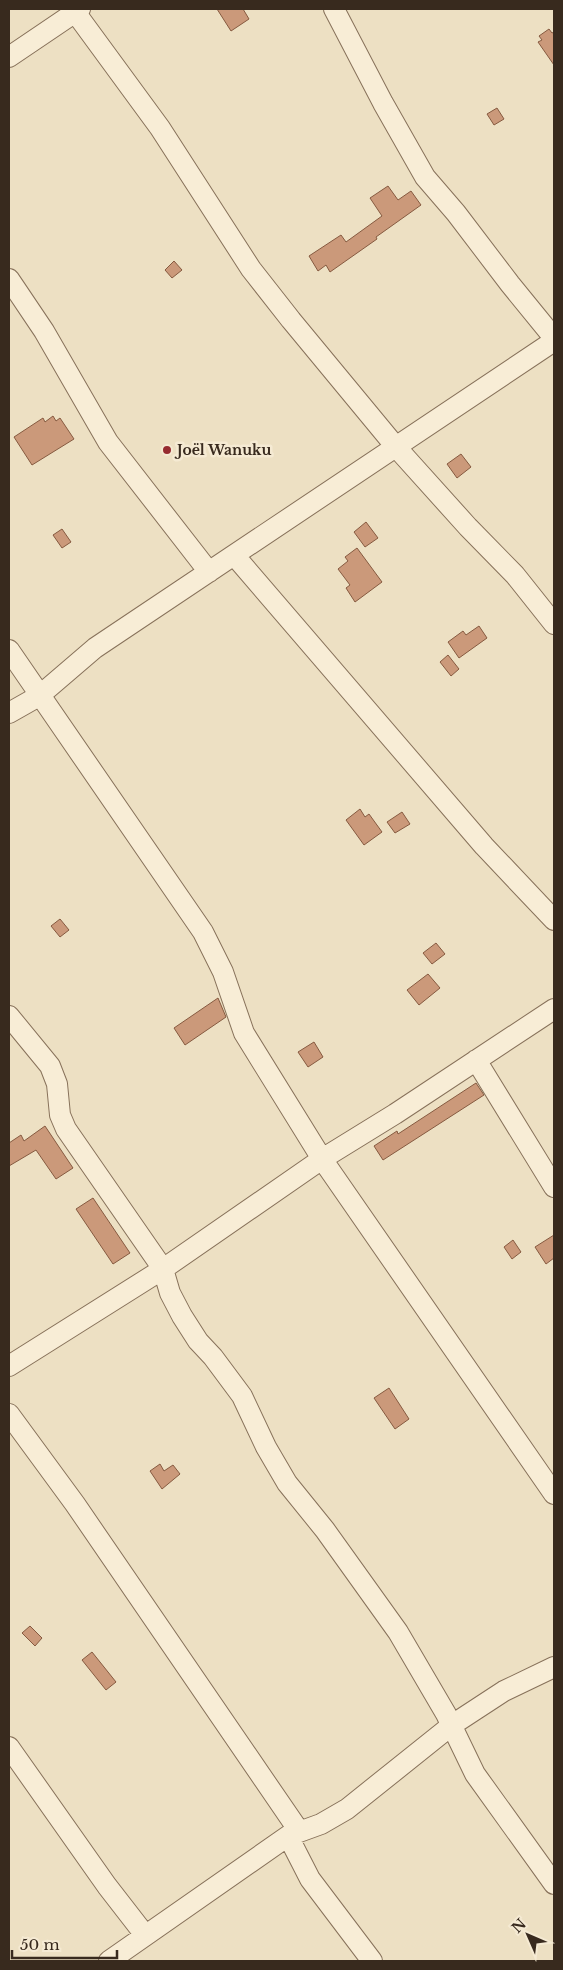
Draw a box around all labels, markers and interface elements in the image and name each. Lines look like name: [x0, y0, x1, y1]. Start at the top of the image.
place label: Joël Wanuku: [174, 441, 271, 459]
marker: Joël Wanuku: [161, 444, 173, 456]
north arrow: [503, 1910, 553, 1960]
text: N: [508, 1915, 530, 1937]
scale bar: [12, 1928, 118, 1960]
text: 50 m: [20, 1935, 60, 1954]

